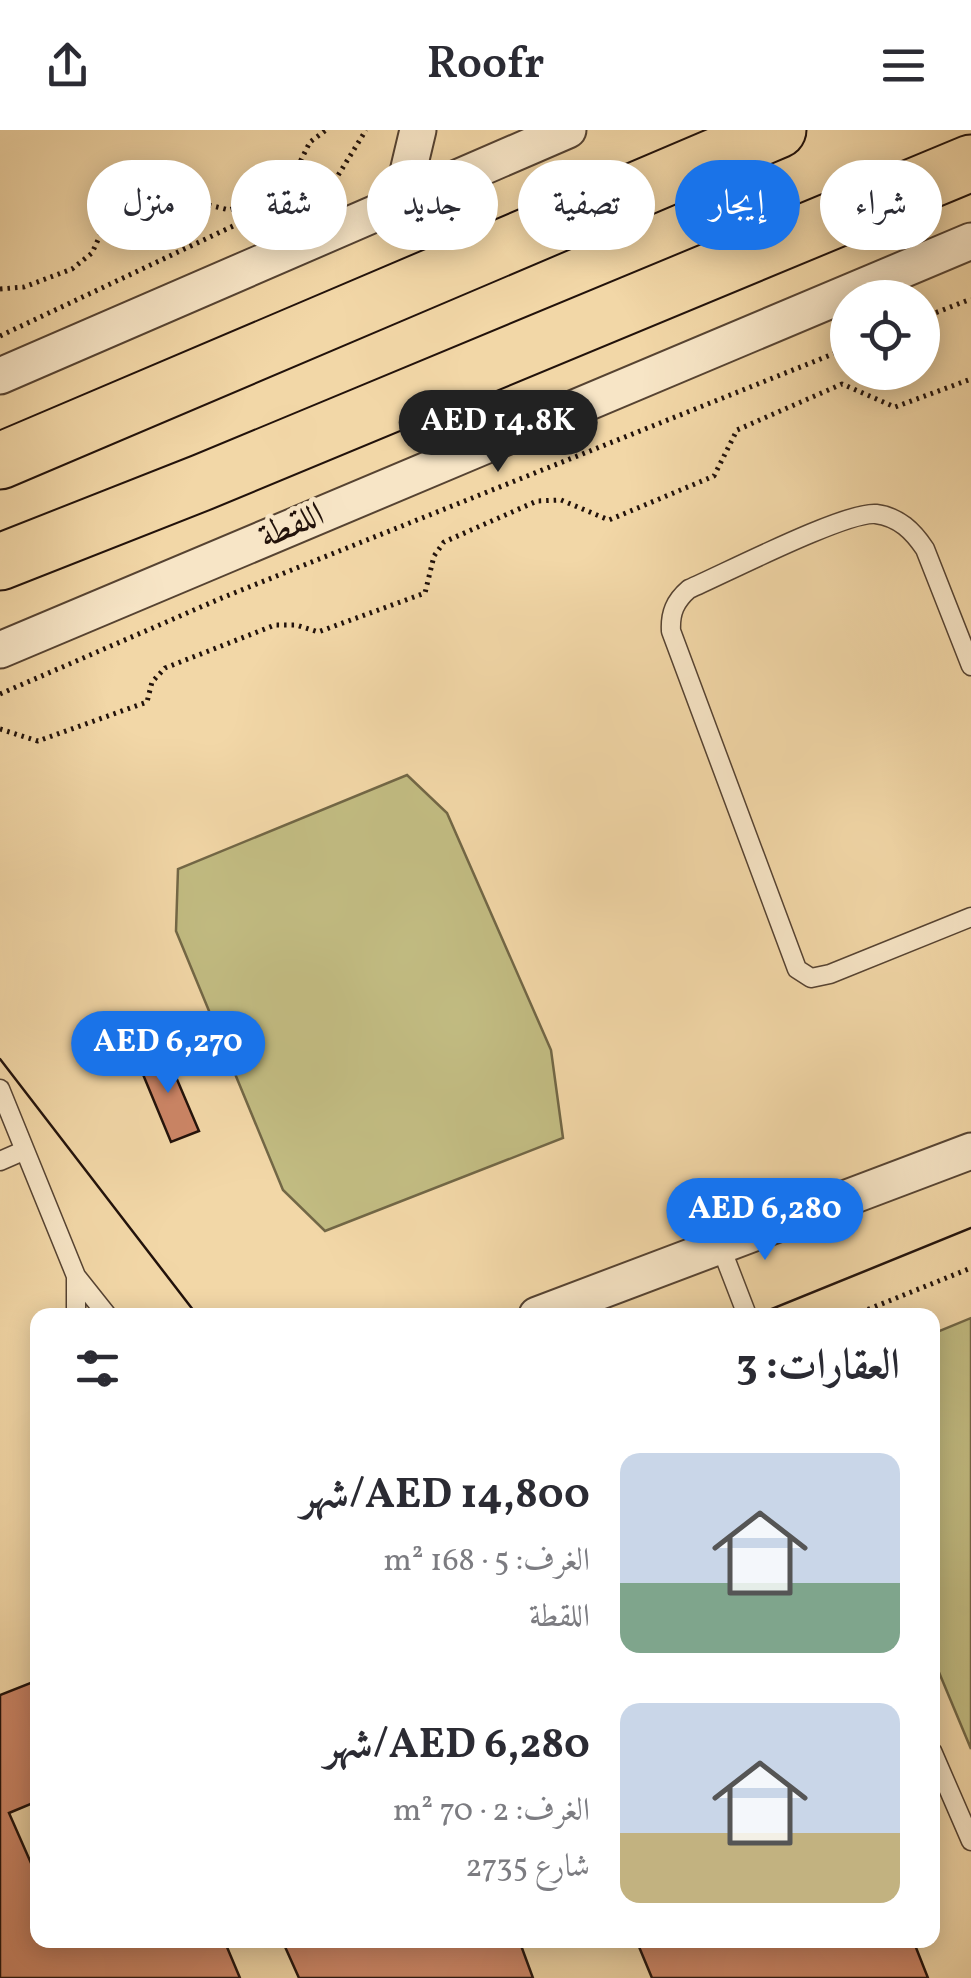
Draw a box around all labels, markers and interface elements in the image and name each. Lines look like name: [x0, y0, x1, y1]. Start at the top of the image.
text: Roofr: [427, 34, 544, 97]
icon: share: [40, 38, 95, 93]
icon: menu: [876, 38, 931, 93]
chip: منزل: [87, 160, 211, 250]
chip: شقة: [231, 160, 347, 250]
chip: جديد: [367, 160, 498, 250]
chip: تصفية: [518, 160, 655, 250]
chip: إيجار: [675, 160, 800, 250]
chip: شراء: [820, 160, 942, 250]
map controls: [830, 280, 940, 390]
button: locate: [830, 280, 940, 390]
pin: AED 14.8K: [384, 390, 612, 475]
text: AED 14.8K: [421, 400, 575, 444]
street label: اللقطة: [252, 492, 332, 562]
pin: AED 6,270: [54, 1011, 282, 1096]
text: AED 6,270: [93, 1021, 243, 1065]
pin: AED 6,280: [651, 1178, 879, 1263]
text: AED 6,280: [688, 1188, 842, 1232]
text: العقارات: 3: [736, 1338, 900, 1397]
icon: filters: [70, 1341, 125, 1396]
text: AED 14,800/شهر: [301, 1467, 590, 1526]
icon: home: [700, 1493, 820, 1613]
text: الغرف: 5 · 168 m²: [383, 1540, 590, 1584]
text: اللقطة: [529, 1596, 590, 1640]
text: AED 6,280/شهر: [325, 1717, 590, 1776]
icon: home: [700, 1743, 820, 1863]
text: الغرف: 2 · 70 m²: [393, 1790, 590, 1834]
text: شارع 2735: [465, 1846, 590, 1890]

